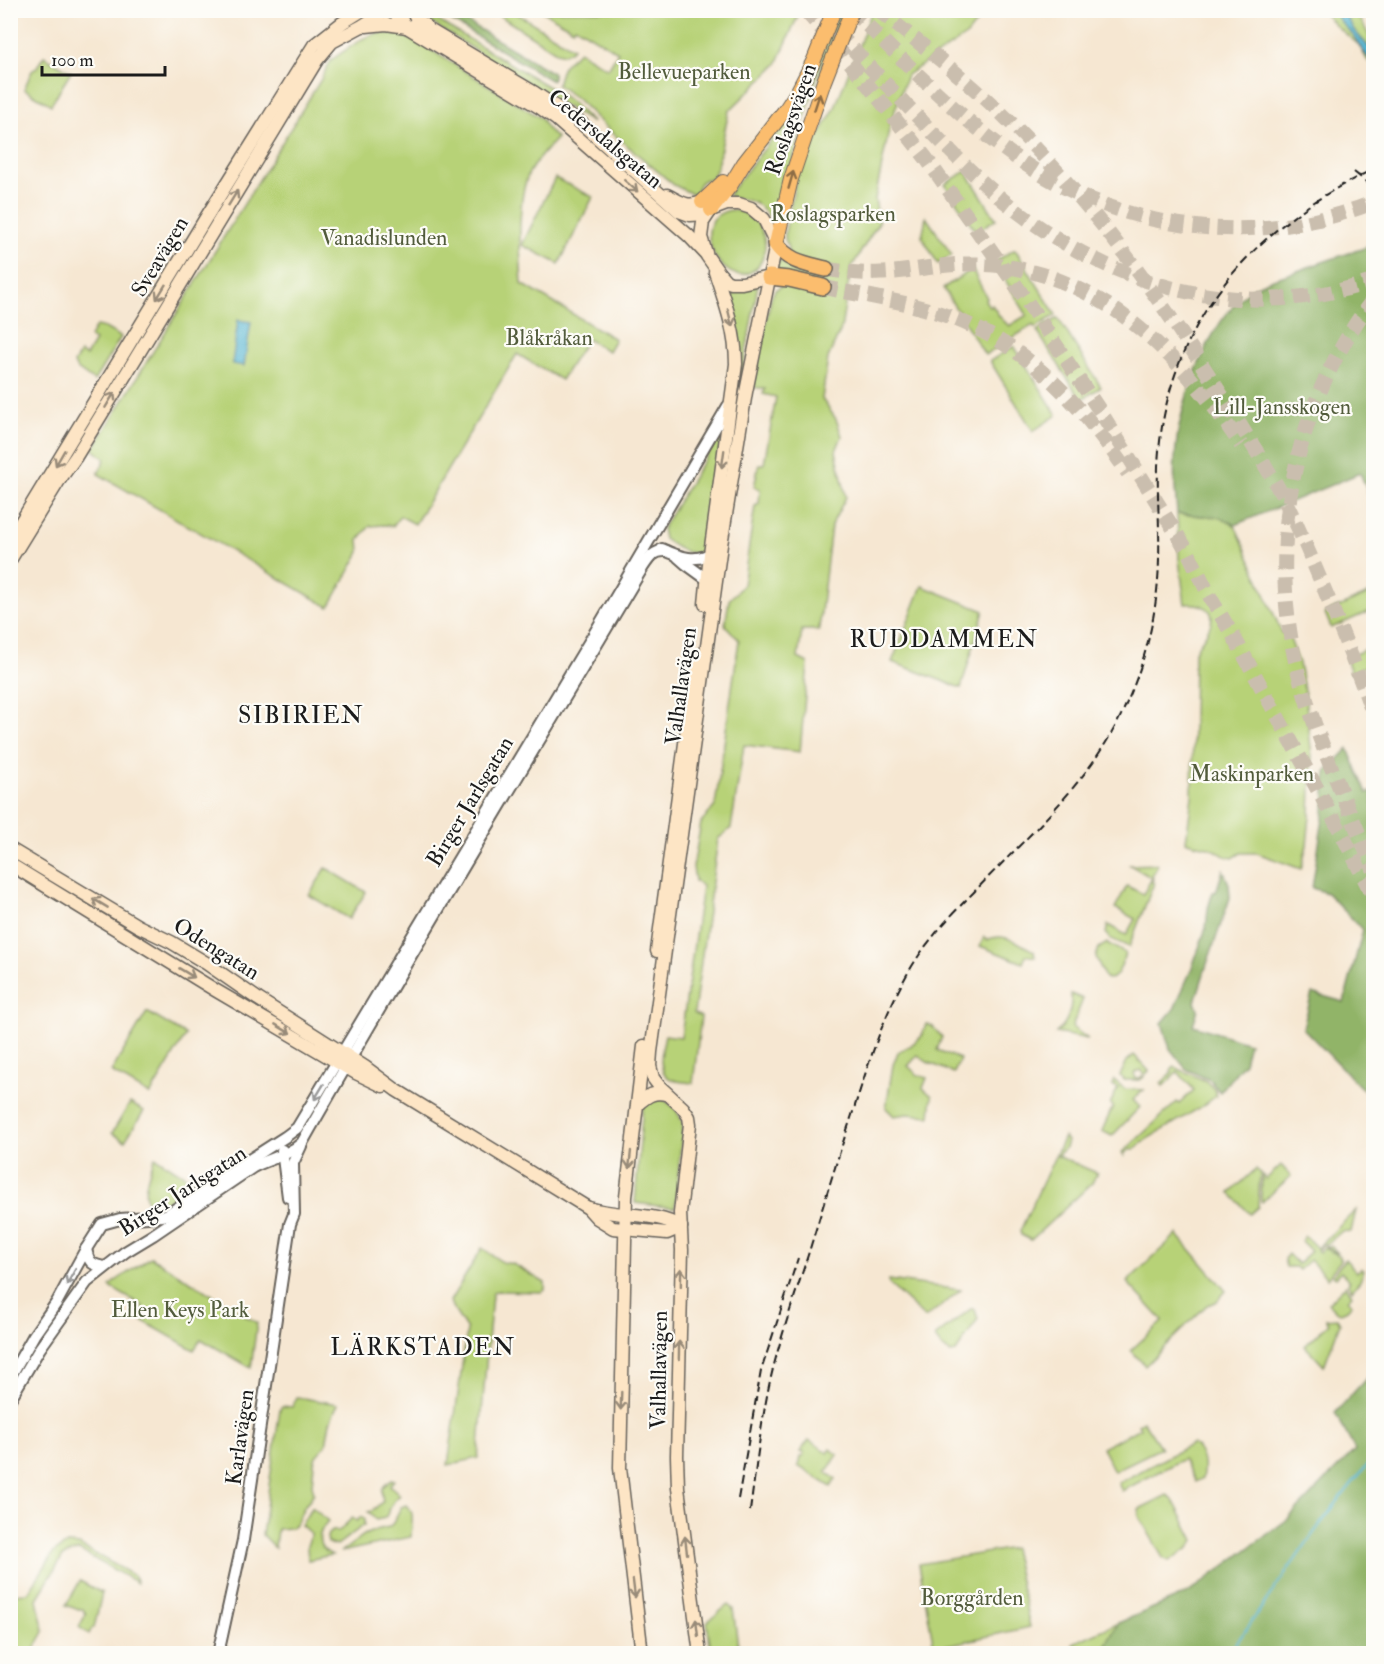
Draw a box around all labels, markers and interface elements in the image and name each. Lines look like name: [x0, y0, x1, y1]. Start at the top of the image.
scale bar: [42, 39, 165, 77]
text: 100 m: [51, 49, 94, 72]
park label: Bellevueparken: [617, 58, 751, 87]
street label: Roslagsvägen: [759, 60, 823, 179]
street label: Cedersdalsgatan: [542, 83, 669, 195]
one-way arrow: [812, 93, 823, 112]
one-way arrow: [786, 171, 797, 190]
one-way arrow: [623, 179, 638, 193]
one-way arrow: [227, 190, 239, 207]
park label: Roslagsparken: [770, 200, 896, 229]
street label: Sveavägen: [125, 211, 195, 302]
park label: Vanadislunden: [321, 224, 447, 252]
one-way arrow: [155, 283, 167, 300]
one-way arrow: [724, 308, 736, 327]
park label: Blåkråkan: [505, 324, 593, 352]
one-way arrow: [104, 392, 116, 409]
park label: Lill-Jansskogen: [1213, 393, 1351, 421]
one-way arrow: [718, 448, 729, 468]
one-way arrow: [53, 450, 65, 467]
district label: RUDDAMMEN: [849, 624, 1039, 655]
street label: Valhallavägen: [659, 625, 703, 747]
district label: SIBIRIEN: [238, 700, 364, 731]
street label: Birger Jarlsgatan: [420, 731, 520, 872]
park label: Maskinparken: [1190, 760, 1314, 789]
one-way arrow: [92, 896, 109, 908]
street label: Odengatan: [168, 911, 265, 986]
one-way arrow: [178, 968, 195, 980]
one-way arrow: [274, 1024, 291, 1036]
one-way arrow: [312, 1083, 324, 1100]
street label: Birger Jarlsgatan: [113, 1139, 252, 1243]
one-way arrow: [624, 1149, 635, 1169]
one-way arrow: [675, 1267, 687, 1287]
one-way arrow: [65, 1268, 77, 1285]
park label: Ellen Keys Park: [111, 1296, 250, 1324]
street label: Valhallavägen: [644, 1310, 674, 1430]
district label: LÄRKSTADEN: [330, 1332, 516, 1363]
one-way arrow: [673, 1341, 685, 1361]
street label: Karlavägen: [219, 1387, 261, 1487]
one-way arrow: [616, 1391, 627, 1411]
one-way arrow: [680, 1535, 691, 1555]
one-way arrow: [629, 1578, 640, 1598]
park label: Borggården: [920, 1584, 1024, 1612]
one-way arrow: [691, 1619, 702, 1638]

